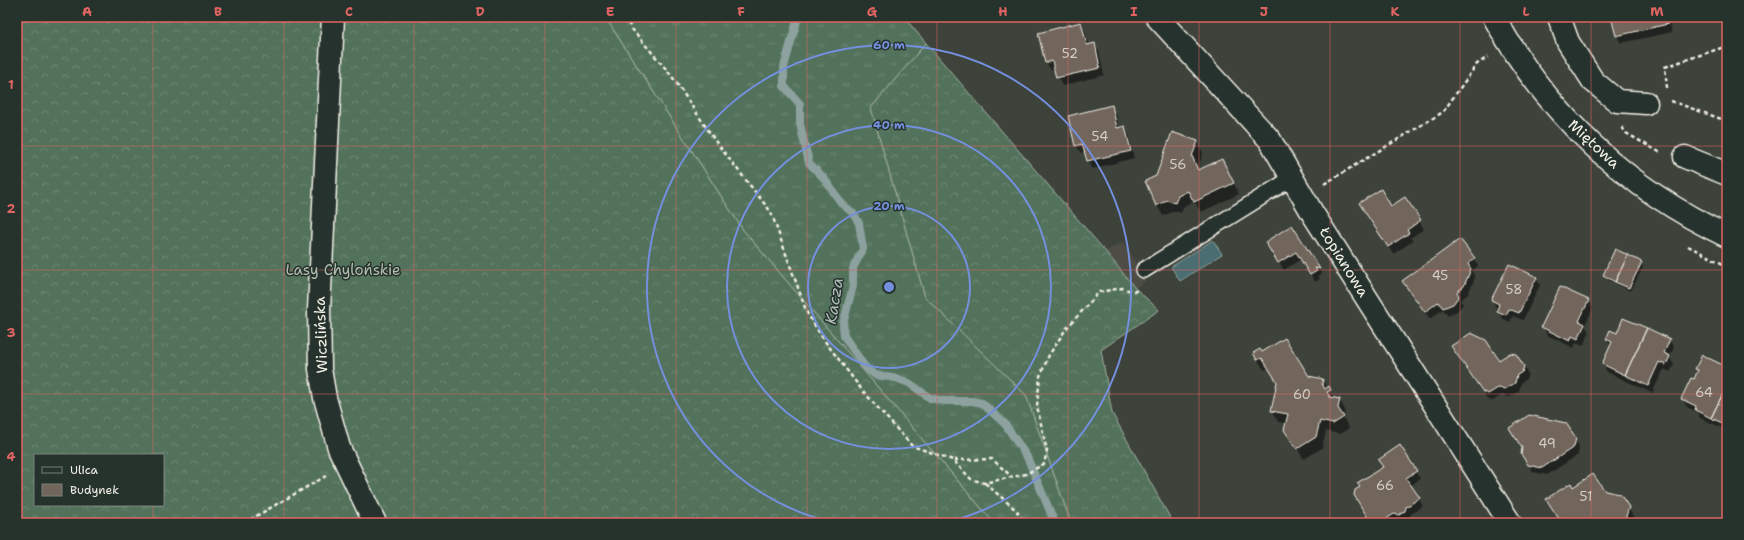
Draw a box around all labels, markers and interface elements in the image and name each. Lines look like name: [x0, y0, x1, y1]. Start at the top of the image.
text: A: [82, 3, 92, 20]
text: B: [214, 3, 222, 20]
text: C: [345, 3, 353, 20]
text: D: [475, 3, 485, 20]
text: E: [606, 3, 615, 20]
text: F: [737, 3, 745, 20]
text: G: [867, 3, 878, 20]
text: H: [998, 3, 1008, 20]
text: I: [1130, 3, 1138, 20]
text: J: [1260, 3, 1268, 20]
text: K: [1391, 3, 1400, 20]
text: L: [1522, 3, 1530, 20]
text: M: [1650, 3, 1664, 20]
text: 60 m: [873, 37, 905, 53]
house number: 52: [1062, 45, 1078, 62]
text: 1: [8, 76, 14, 93]
street label: Miętowa: [1564, 115, 1625, 174]
text: 40 m: [873, 117, 905, 133]
house number: 54: [1092, 128, 1108, 145]
house number: 56: [1170, 156, 1186, 173]
text: 20 m: [873, 198, 905, 214]
text: 2: [6, 200, 16, 217]
street label: Łopianowa: [1314, 222, 1374, 301]
park label: Lasy Chylońskie: [285, 260, 401, 280]
house number: 45: [1432, 267, 1448, 284]
water label: Kacza: [820, 276, 848, 326]
centre of rings: [882, 280, 896, 294]
house number: 58: [1506, 281, 1522, 298]
street label: Wiczlińska: [310, 296, 332, 374]
text: 3: [6, 324, 16, 341]
house number: 64: [1695, 384, 1713, 401]
house number: 60: [1293, 386, 1311, 403]
house number: 49: [1538, 435, 1556, 452]
text: 4: [6, 448, 16, 465]
legend: [34, 454, 164, 506]
text: Ulica: [70, 462, 99, 478]
house number: 66: [1376, 477, 1394, 494]
text: Budynek: [70, 482, 119, 498]
house number: 51: [1580, 488, 1592, 505]

